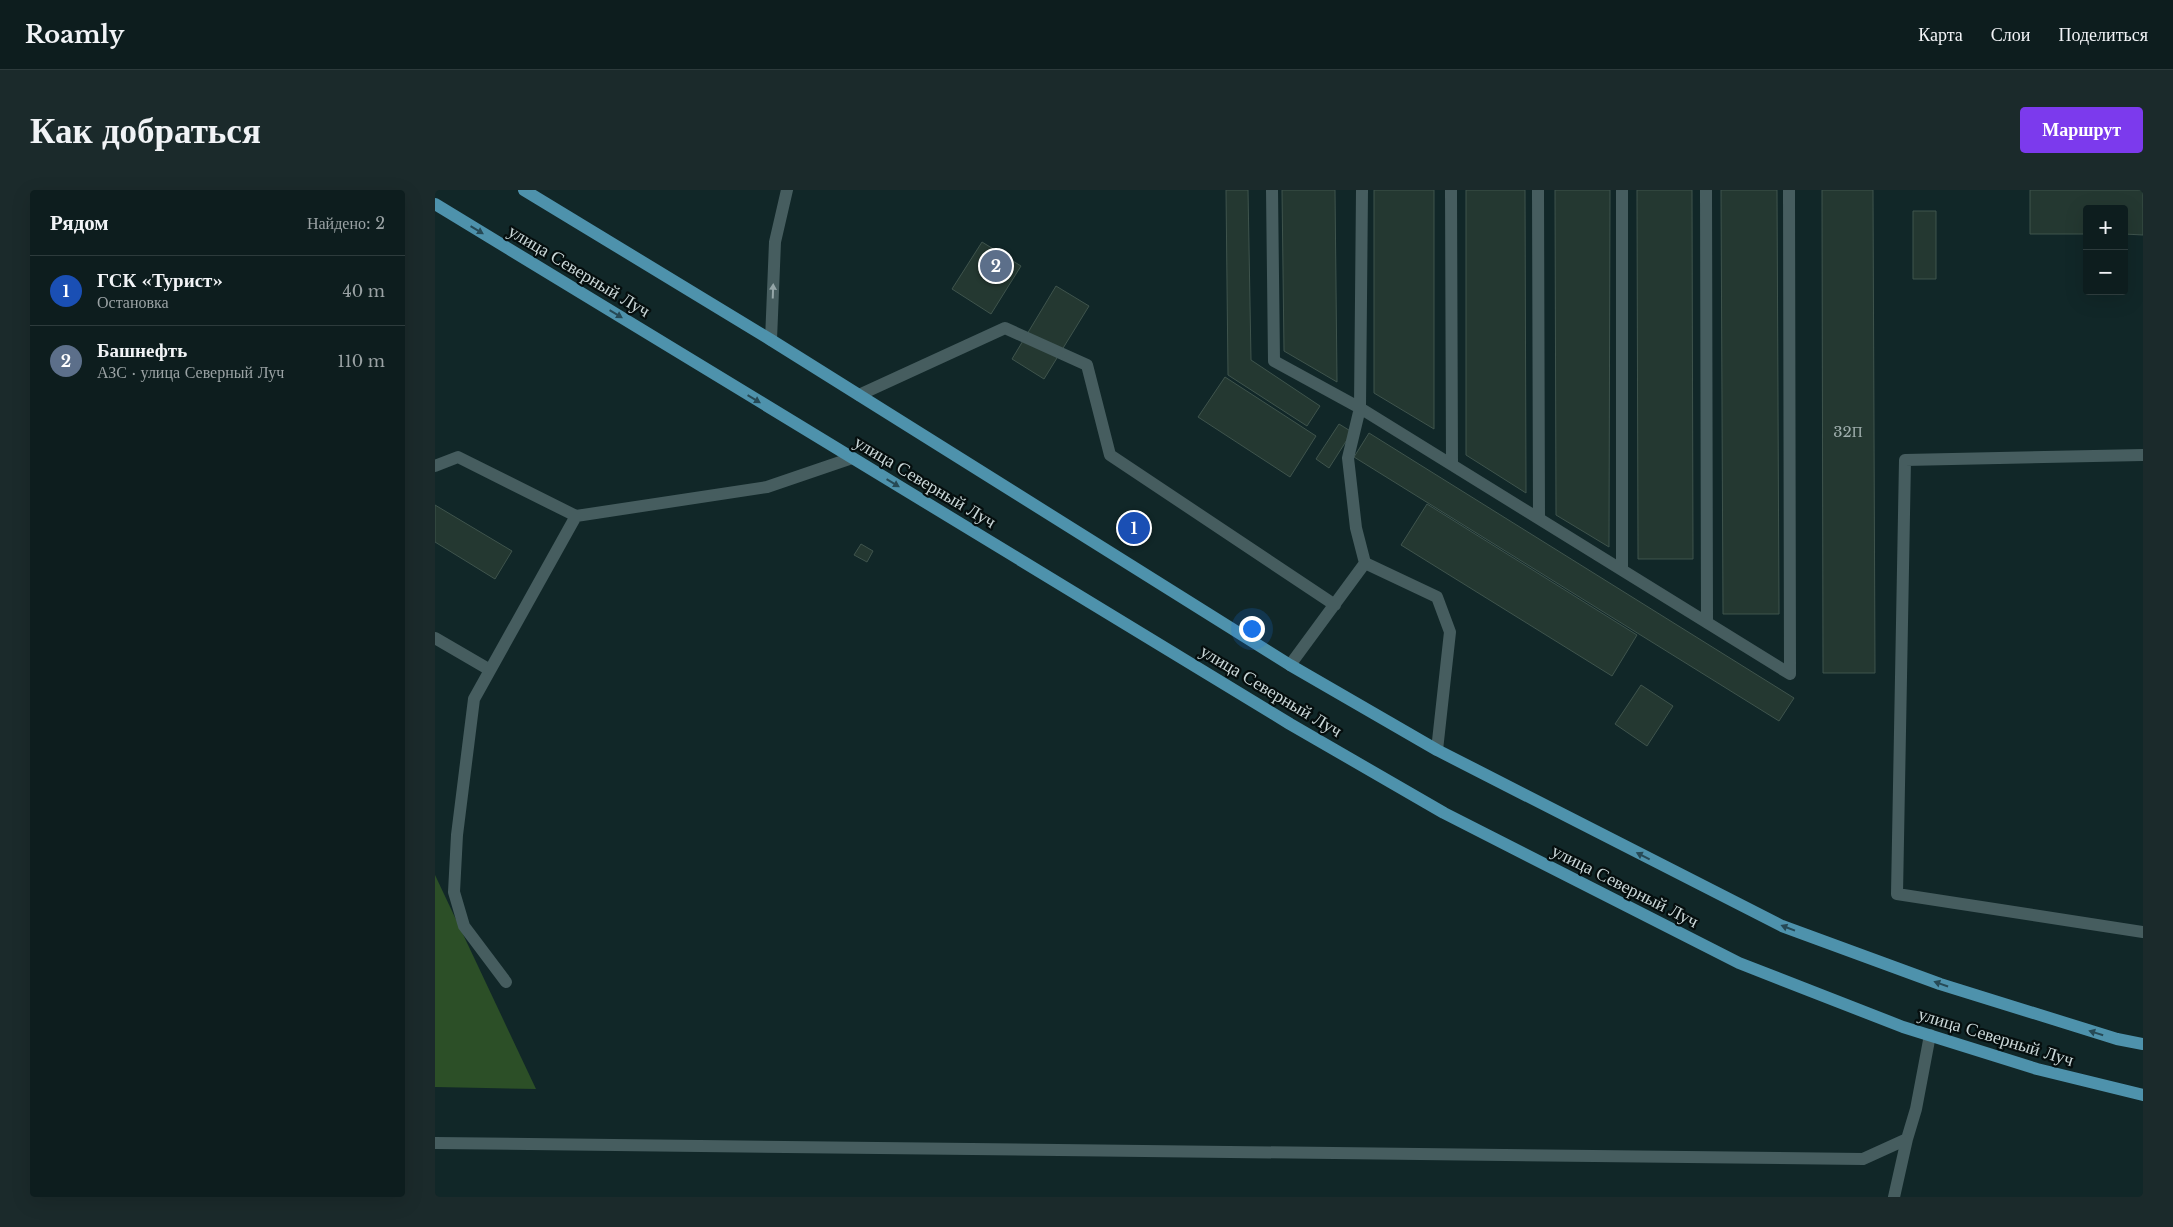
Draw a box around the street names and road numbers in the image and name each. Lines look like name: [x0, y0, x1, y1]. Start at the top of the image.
street label: улица Северный Луч: [504, 220, 654, 322]
street label: улица Северный Луч: [850, 431, 1000, 533]
street label: улица Северный Луч: [1196, 640, 1346, 742]
street label: улица Северный Луч: [1548, 840, 1702, 932]
street label: улица Северный Луч: [1916, 1003, 2076, 1071]

